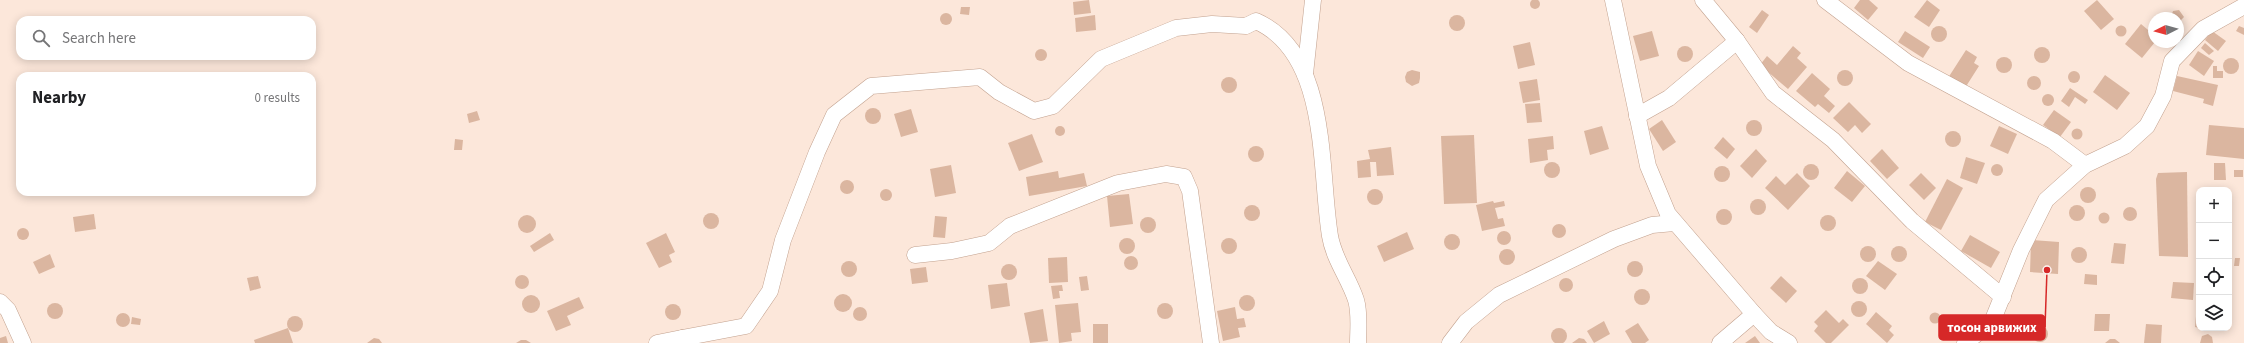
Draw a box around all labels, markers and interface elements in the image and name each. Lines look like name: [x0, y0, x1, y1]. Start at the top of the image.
north arrow: [2148, 12, 2184, 48]
search box: [16, 16, 316, 60]
icon: search: [30, 27, 52, 49]
text: Search here: [62, 28, 136, 49]
text: Nearby: [32, 86, 86, 110]
text: 0 results: [255, 89, 300, 107]
map controls: [2196, 187, 2232, 331]
button: +: [2196, 187, 2232, 223]
button: −: [2196, 223, 2232, 259]
button: locate: [2196, 259, 2232, 295]
button: layers: [2196, 295, 2232, 331]
callout: тосон арвижих: [1939, 315, 2045, 340]
text: тосон арвижих: [1947, 319, 2037, 337]

